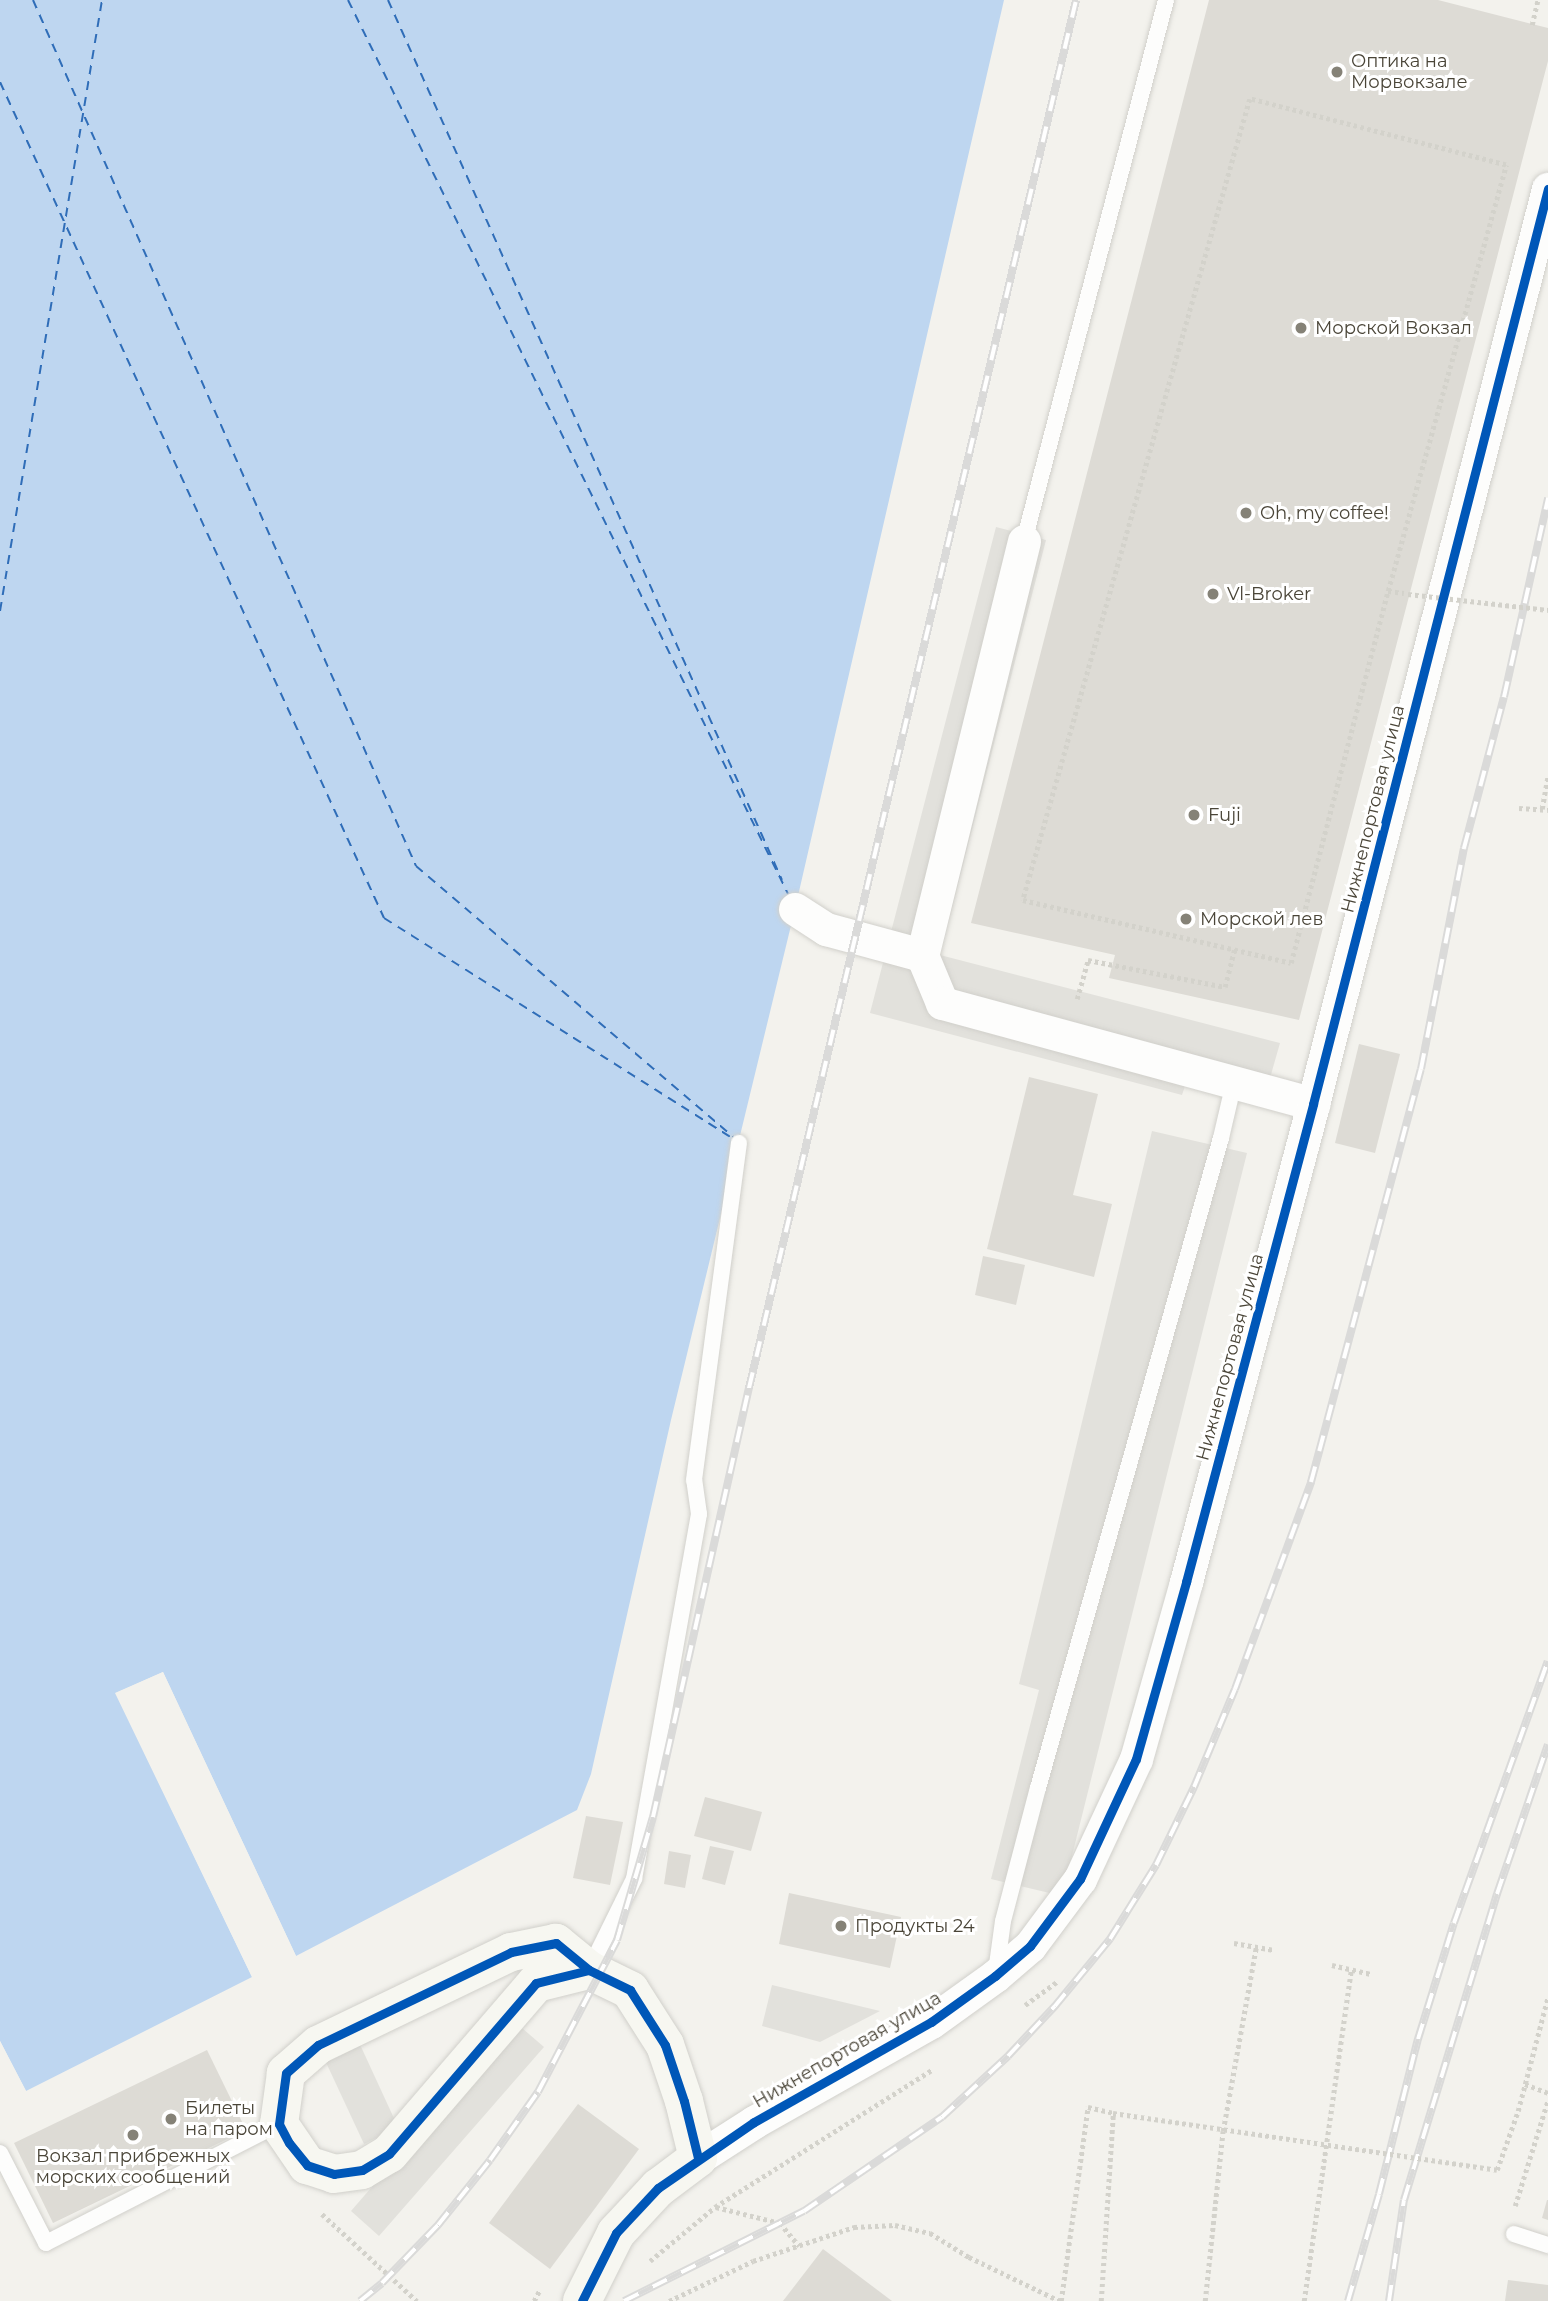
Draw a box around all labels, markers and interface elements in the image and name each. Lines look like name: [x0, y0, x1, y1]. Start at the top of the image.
place label: Оптика на Морвокзале: [1351, 51, 1468, 94]
marker: Оптика на Морвокзале: [1329, 64, 1345, 80]
place label: Морской Вокзал: [1315, 317, 1472, 339]
marker: Морской Вокзал: [1293, 320, 1309, 336]
place label: Oh, my coffee!: [1260, 502, 1389, 524]
marker: Oh, my coffee!: [1238, 505, 1254, 521]
place label: Vl-Broker: [1227, 583, 1311, 605]
marker: Vl-Broker: [1205, 586, 1221, 602]
street label: Нижнепортовая улица: [1337, 703, 1409, 915]
place label: Fuji: [1208, 804, 1241, 826]
marker: Fuji: [1186, 807, 1202, 823]
place label: Морской лев: [1200, 908, 1323, 930]
marker: Морской лев: [1178, 911, 1194, 927]
street label: Нижнепортовая улица: [1192, 1251, 1268, 1463]
place label: Продукты 24: [855, 1915, 975, 1937]
marker: Продукты 24: [833, 1918, 849, 1934]
street label: Нижнепортовая улица: [749, 1987, 945, 2113]
place label: Билеты на паром: [185, 2098, 273, 2140]
marker: Билеты на паром: [163, 2111, 179, 2127]
marker: Вокзал прибрежных морских сообщений: [125, 2127, 141, 2143]
place label: Вокзал прибрежных морских сообщений: [36, 2146, 230, 2188]

